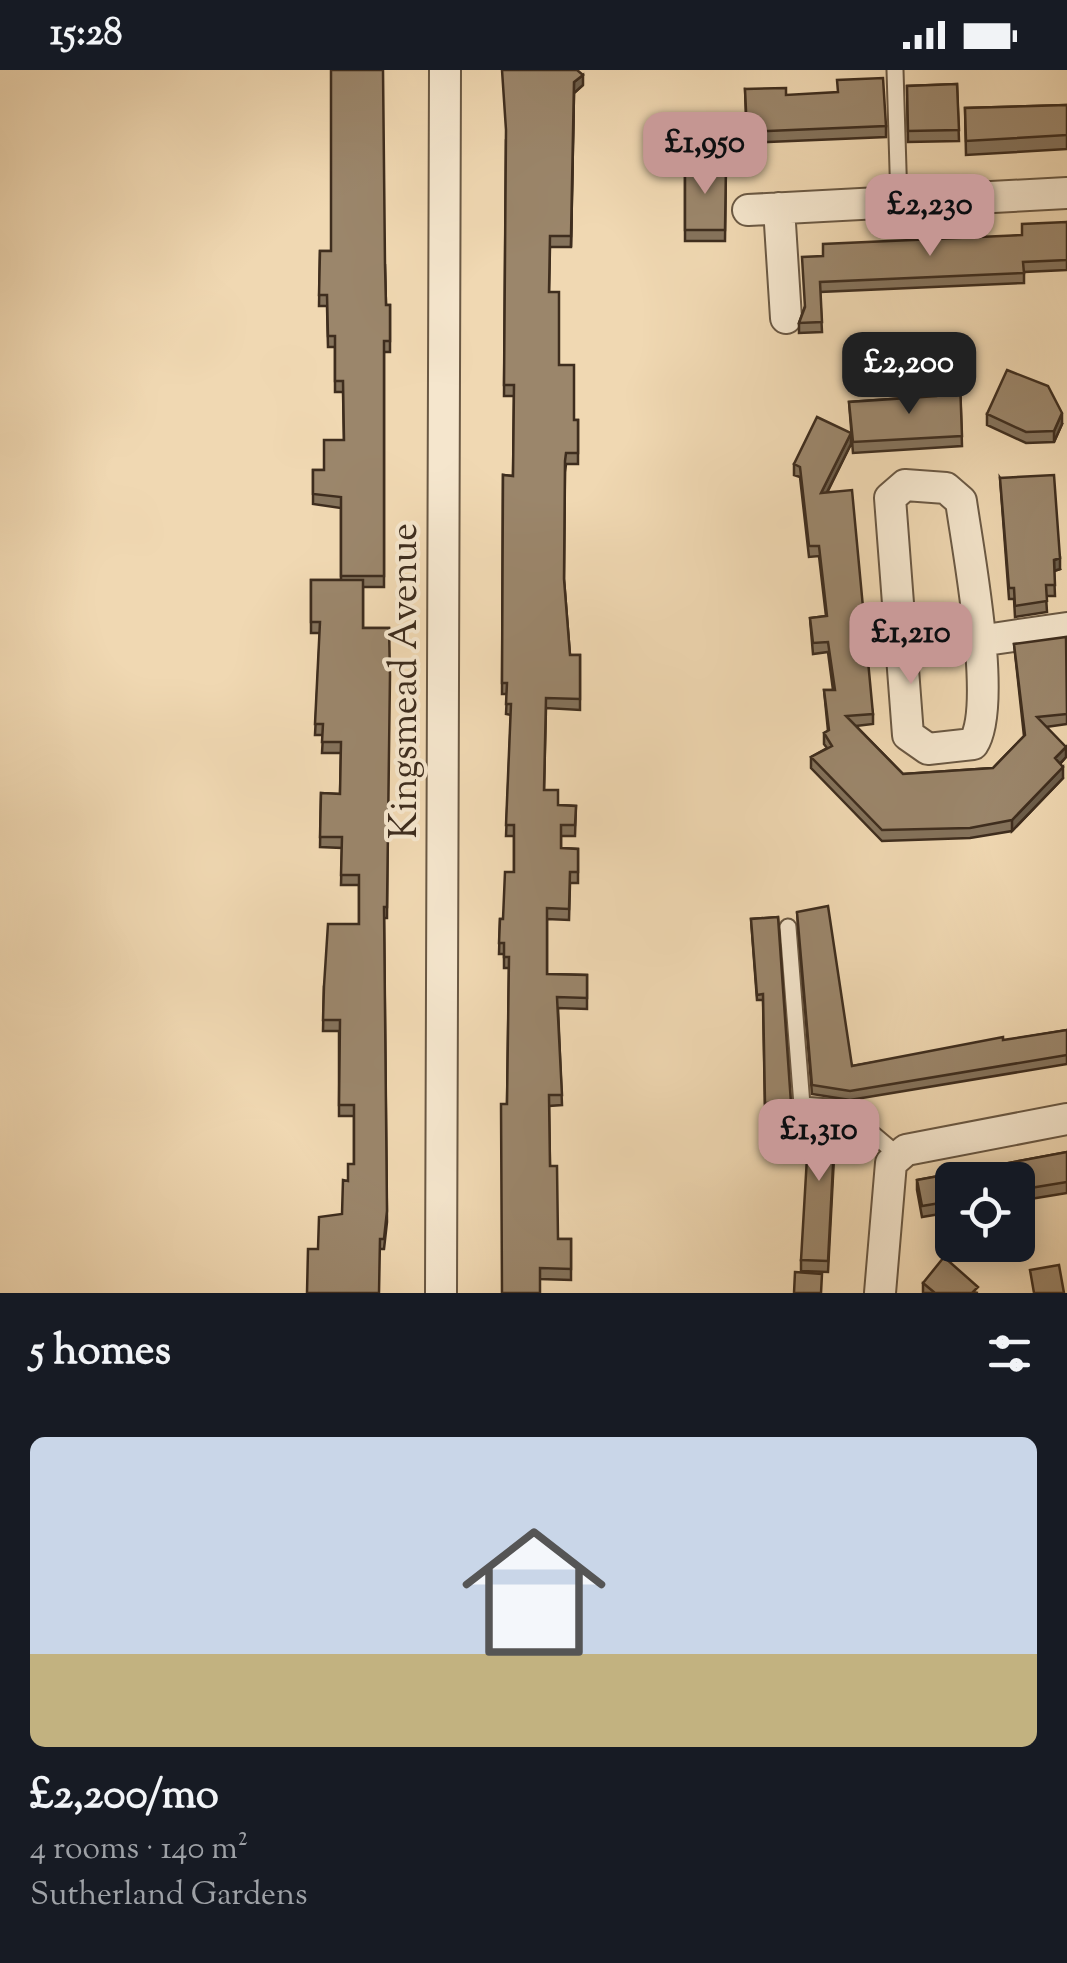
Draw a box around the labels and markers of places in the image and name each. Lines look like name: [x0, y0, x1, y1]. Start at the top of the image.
pin: £1,950: [624, 112, 786, 197]
pin: £2,230: [849, 174, 1011, 259]
pin: £2,200: [828, 332, 990, 417]
pin: £1,210: [830, 602, 992, 687]
pin: £1,310: [738, 1099, 900, 1184]

